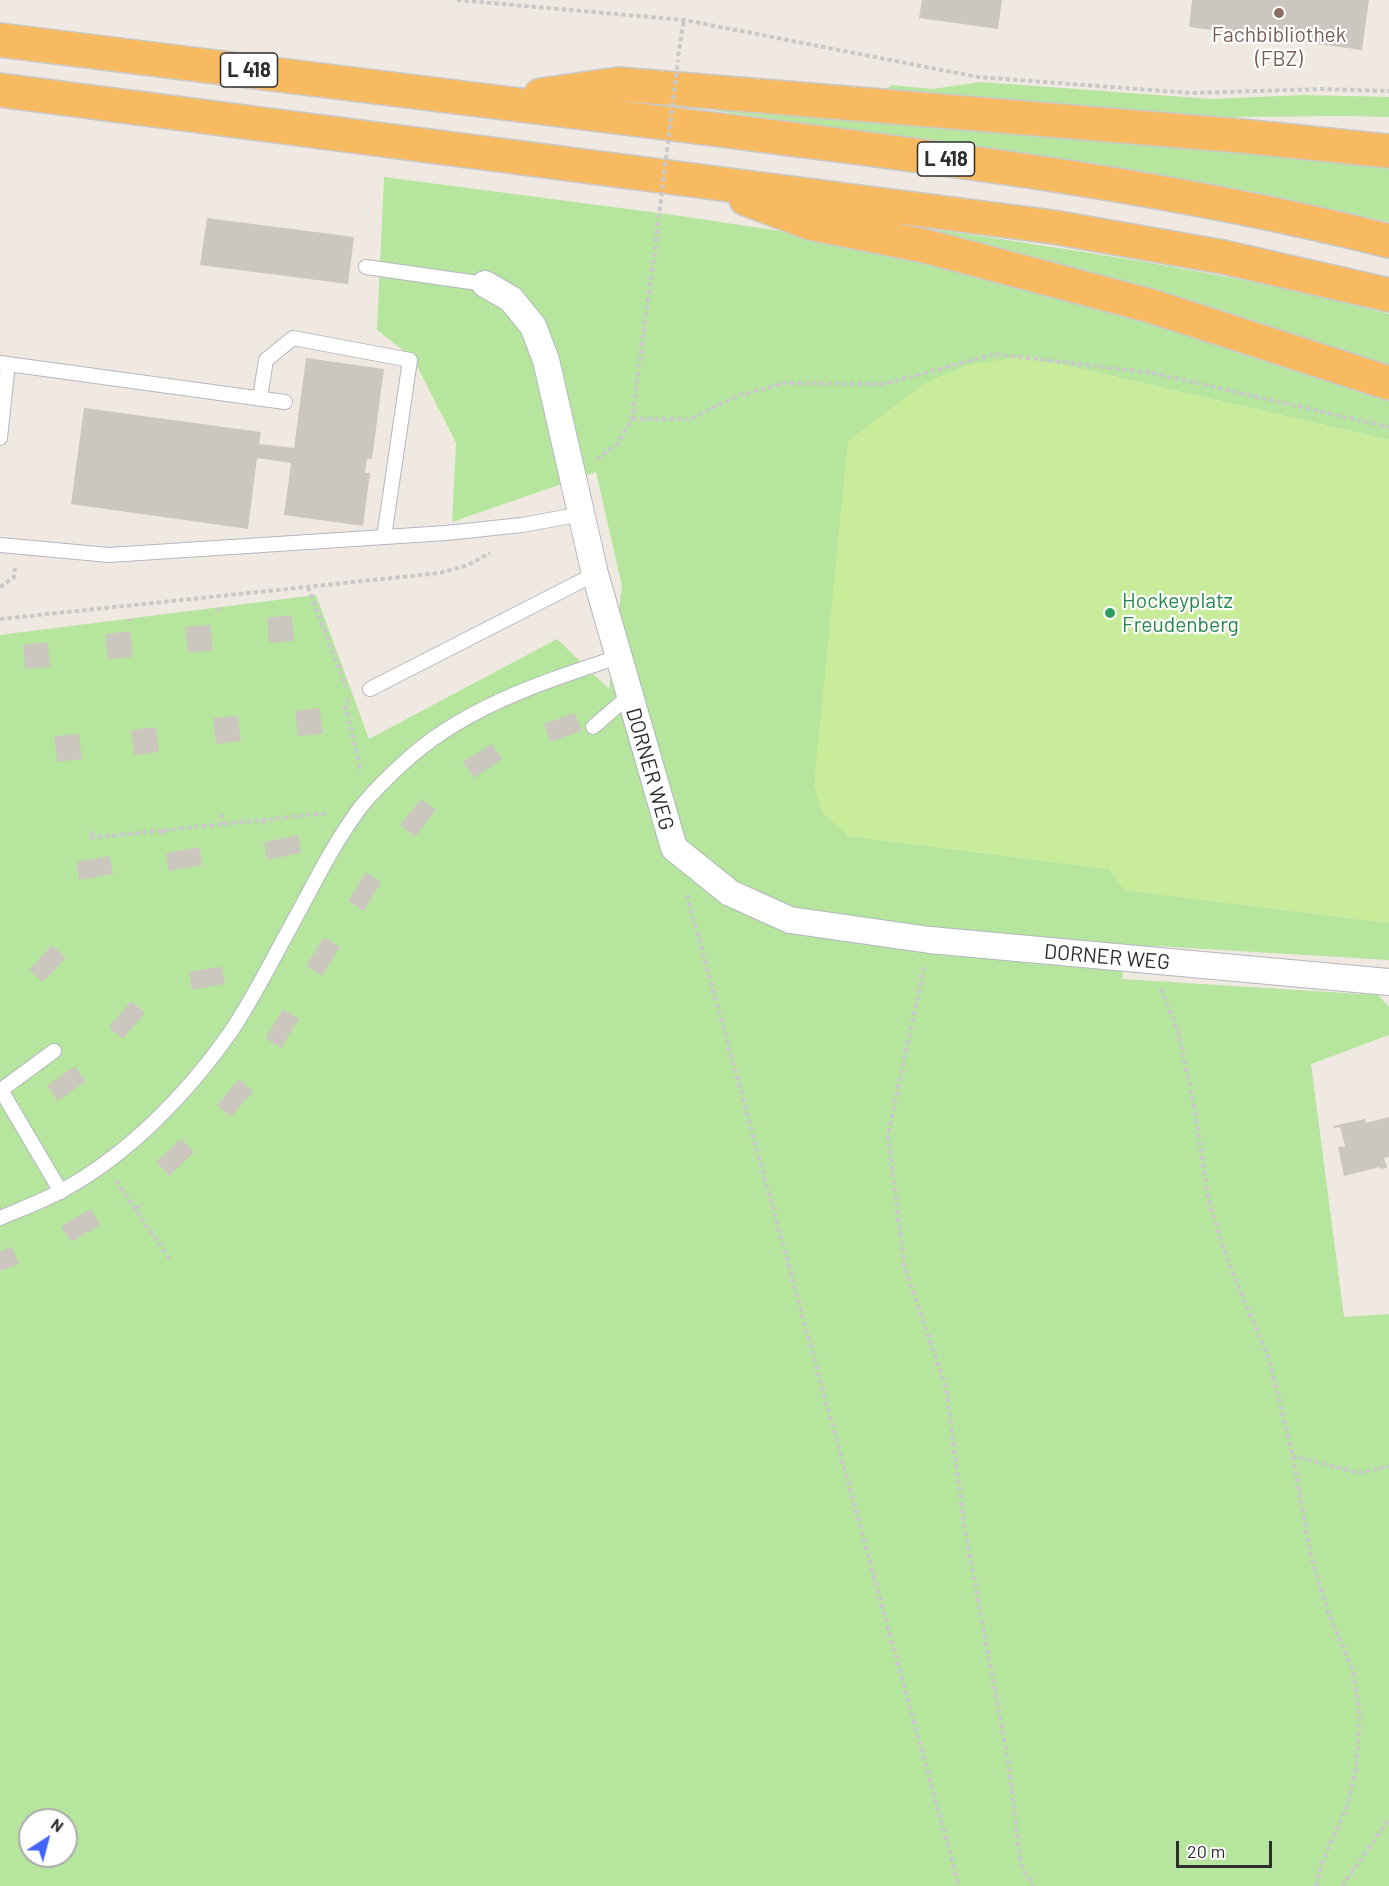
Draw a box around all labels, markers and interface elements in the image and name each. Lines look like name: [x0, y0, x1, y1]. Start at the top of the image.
marker: Fachbibliothek (FBZ): [1272, 6, 1286, 20]
place label: Fachbibliothek (FBZ): [1212, 22, 1346, 72]
road number: L 418: [220, 53, 278, 87]
road number: L 418: [918, 142, 974, 176]
place label: Hockeyplatz Freudenberg: [1122, 588, 1239, 638]
marker: Hockeyplatz Freudenberg: [1103, 606, 1117, 620]
street label: DORNER WEG: [620, 705, 680, 833]
street label: DORNER WEG: [1043, 939, 1171, 975]
north arrow: [18, 1808, 78, 1868]
text: N: [48, 1814, 68, 1835]
scale bar: [1179, 1829, 1275, 1867]
text: 20 m: [1187, 1840, 1225, 1862]

